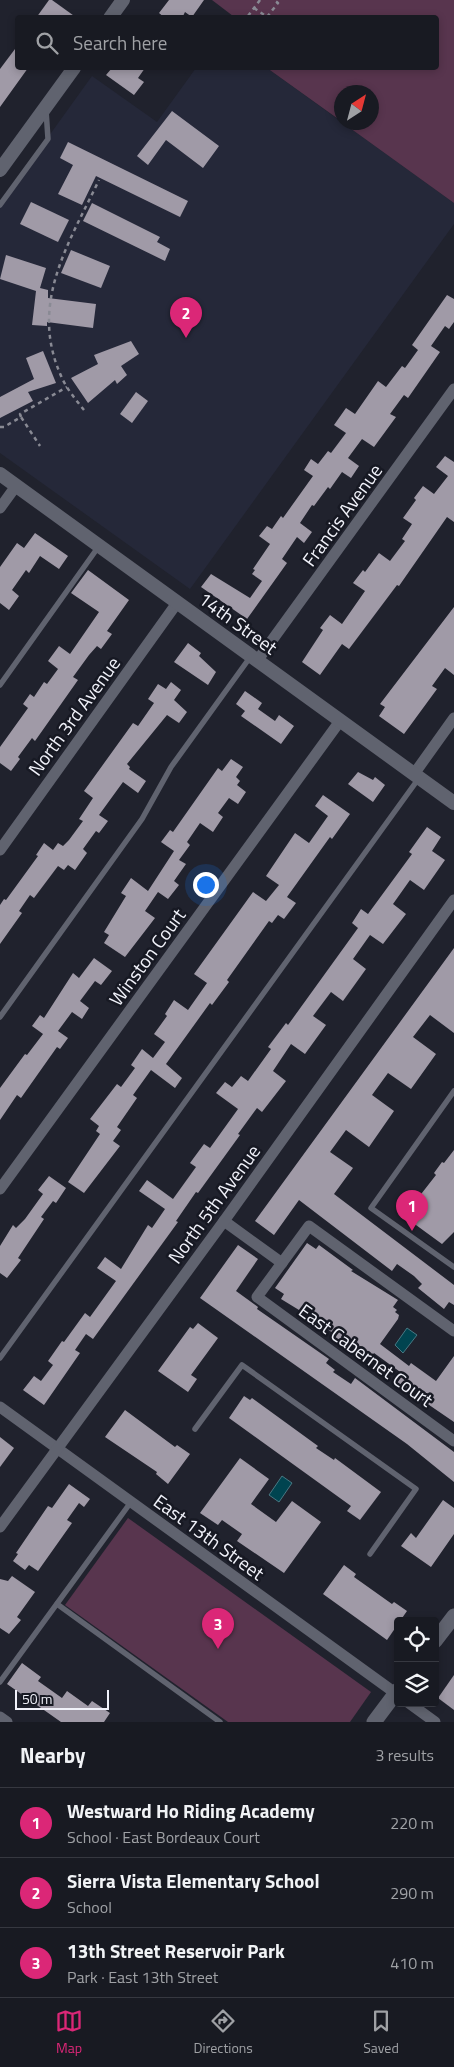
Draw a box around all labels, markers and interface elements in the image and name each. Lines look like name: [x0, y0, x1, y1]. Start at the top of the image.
search box: [15, 15, 439, 70]
text: Search here: [73, 28, 167, 57]
icon: search: [33, 29, 61, 57]
north arrow: [334, 85, 379, 130]
pin: 2: [170, 297, 202, 338]
street label: Francis Avenue: [294, 457, 389, 572]
street label: 14th Street: [193, 584, 284, 661]
street label: North 3rd Avenue: [20, 650, 127, 781]
your location: [193, 872, 219, 898]
street label: Winston Court: [101, 902, 192, 1012]
street label: North 5th Avenue: [160, 1138, 267, 1269]
pin: 1: [396, 1190, 428, 1231]
street label: East Cabernet Court: [293, 1296, 440, 1413]
street label: East 13th Street: [148, 1486, 271, 1587]
pin: 3: [202, 1608, 234, 1649]
map controls: [394, 1617, 439, 1707]
button: locate: [394, 1617, 439, 1662]
button: layers: [394, 1662, 439, 1707]
scale bar: [15, 1687, 109, 1710]
text: 50 m: [22, 1688, 52, 1709]
text: Nearby: [20, 1739, 85, 1771]
text: 3 results: [375, 1743, 434, 1767]
text: Westward Ho Riding Academy: [67, 1796, 315, 1825]
text: 1: [32, 1811, 40, 1835]
text: 220 m: [390, 1811, 434, 1835]
text: School · East Bordeaux Court: [67, 1825, 260, 1849]
text: Sierra Vista Elementary School: [67, 1866, 320, 1895]
text: 2: [32, 1881, 40, 1905]
text: 290 m: [390, 1881, 434, 1905]
text: School: [67, 1895, 112, 1919]
text: 13th Street Reservoir Park: [67, 1936, 285, 1965]
text: 3: [32, 1951, 40, 1975]
text: 410 m: [390, 1951, 434, 1975]
text: Park · East 13th Street: [67, 1965, 218, 1989]
tab: Map: [55, 2007, 83, 2058]
tab: Directions: [193, 2007, 253, 2058]
tab: Saved: [363, 2007, 399, 2058]

